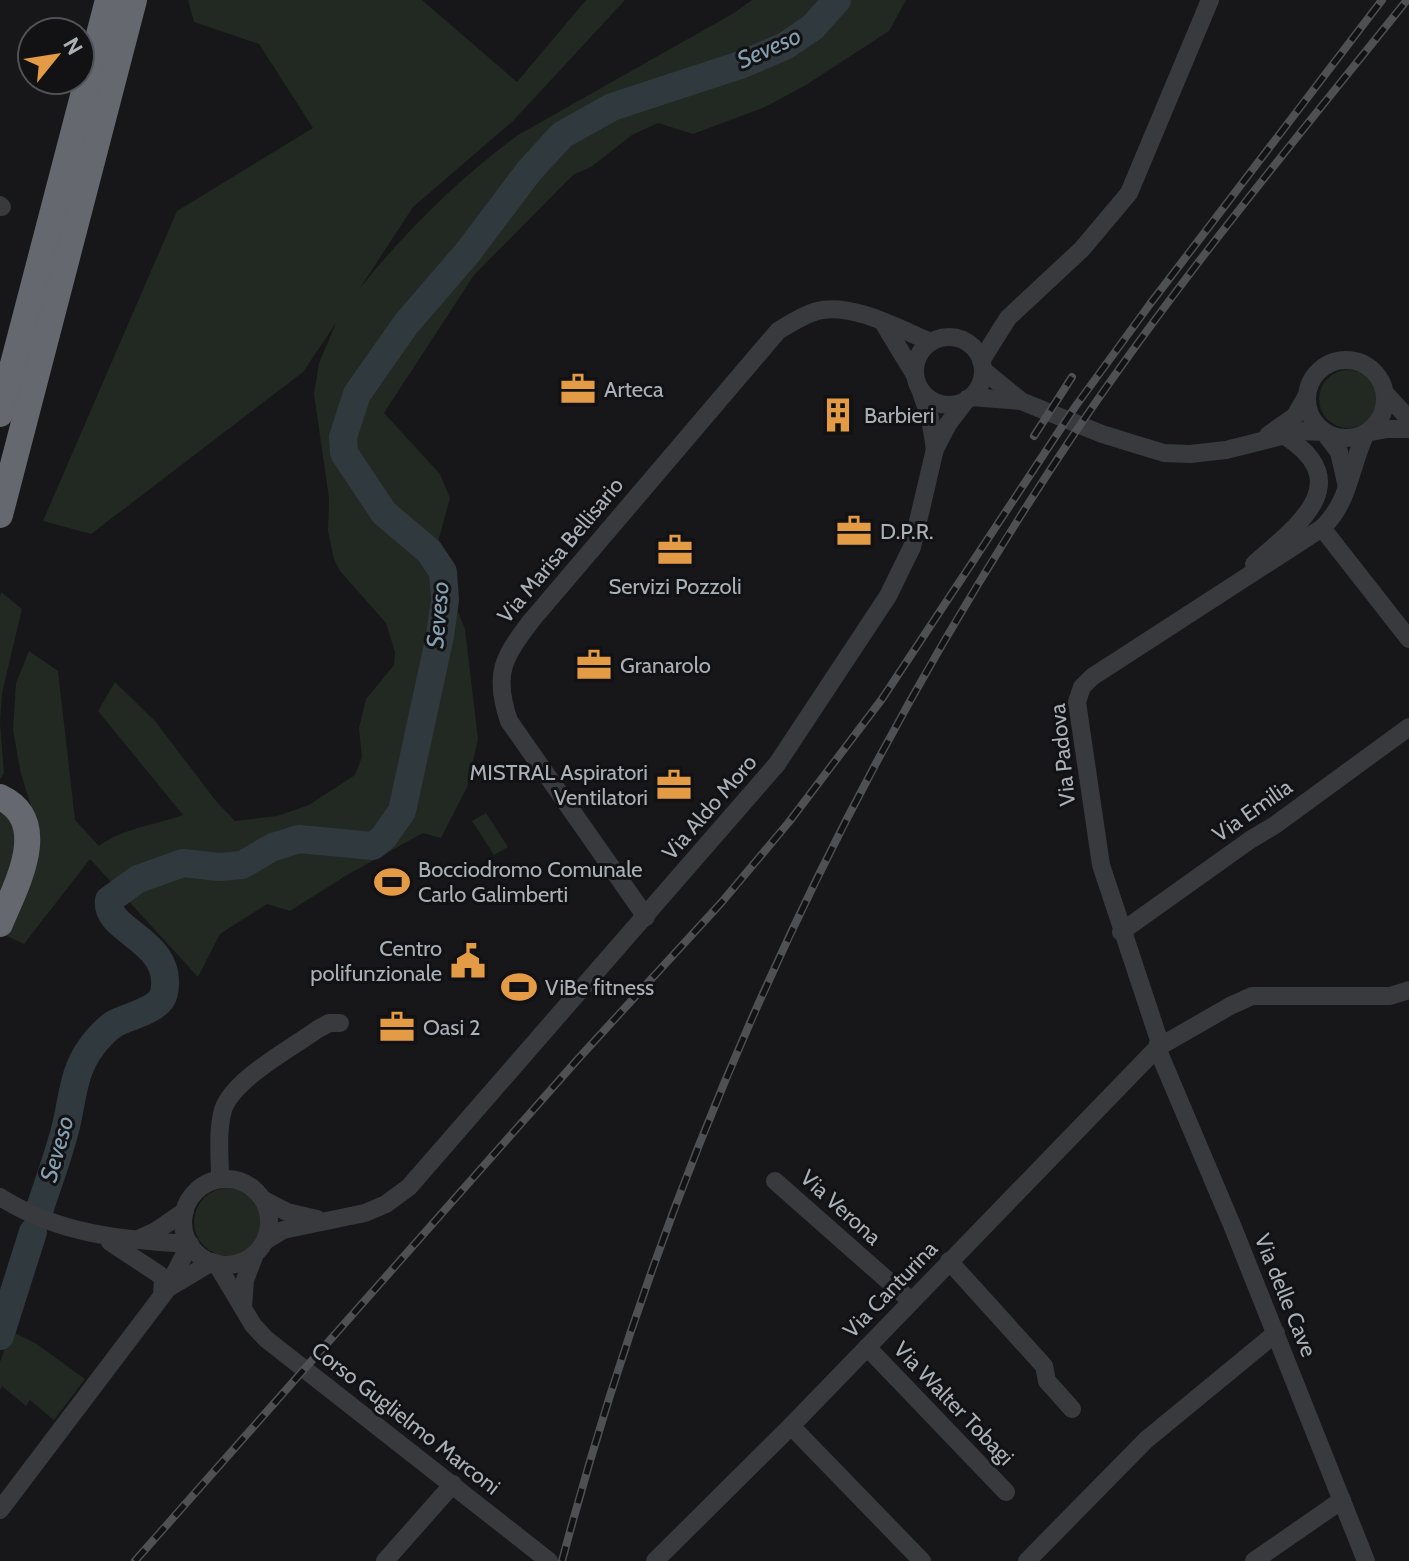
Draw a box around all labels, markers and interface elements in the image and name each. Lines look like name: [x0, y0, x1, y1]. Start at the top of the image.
north arrow: [16, 16, 96, 96]
water label: Seveso: [732, 21, 805, 74]
text: N: [57, 33, 88, 60]
office icon: Arteca: [559, 370, 597, 408]
place label: Arteca: [604, 376, 664, 403]
building icon: Barbieri: [819, 396, 857, 434]
place label: Barbieri: [864, 402, 934, 429]
street label: Via Marisa Bellisario: [492, 472, 629, 629]
office icon: D.P.R.: [835, 512, 873, 550]
place label: D.P.R.: [880, 518, 933, 545]
office icon: Servizi Pozzoli: [656, 531, 694, 569]
place label: Servizi Pozzoli: [608, 573, 742, 600]
water label: Seveso: [420, 580, 455, 650]
office icon: Granarolo: [575, 646, 613, 684]
place label: Granarolo: [620, 652, 711, 679]
street label: Via Padova: [1044, 702, 1081, 807]
street label: Via Aldo Moro: [656, 749, 762, 866]
place label: MISTRAL Aspiratori Ventilatori: [470, 759, 648, 811]
office icon: MISTRAL Aspiratori Ventilatori: [655, 766, 693, 804]
street label: Via Emilia: [1207, 773, 1298, 848]
place label: Bocciodromo Comunale Carlo Galimberti: [418, 856, 643, 908]
sports icon: Bocciodromo Comunale Carlo Galimberti: [373, 863, 411, 901]
place label: Centro polifunzionale: [310, 935, 442, 987]
public building icon: Centro polifunzionale: [449, 942, 487, 980]
sports icon: ViBe fitness: [500, 968, 538, 1006]
place label: ViBe fitness: [545, 974, 654, 1001]
office icon: Oasi 2: [378, 1008, 416, 1046]
place label: Oasi 2: [423, 1014, 481, 1041]
water label: Seveso: [33, 1113, 80, 1185]
street label: Via Verona: [795, 1164, 887, 1251]
street label: Via delle Cave: [1249, 1230, 1322, 1361]
street label: Via Canturina: [838, 1235, 944, 1343]
street label: Corso Guglielmo Marconi: [306, 1336, 505, 1500]
street label: Via Walter Tobagi: [888, 1336, 1019, 1471]

